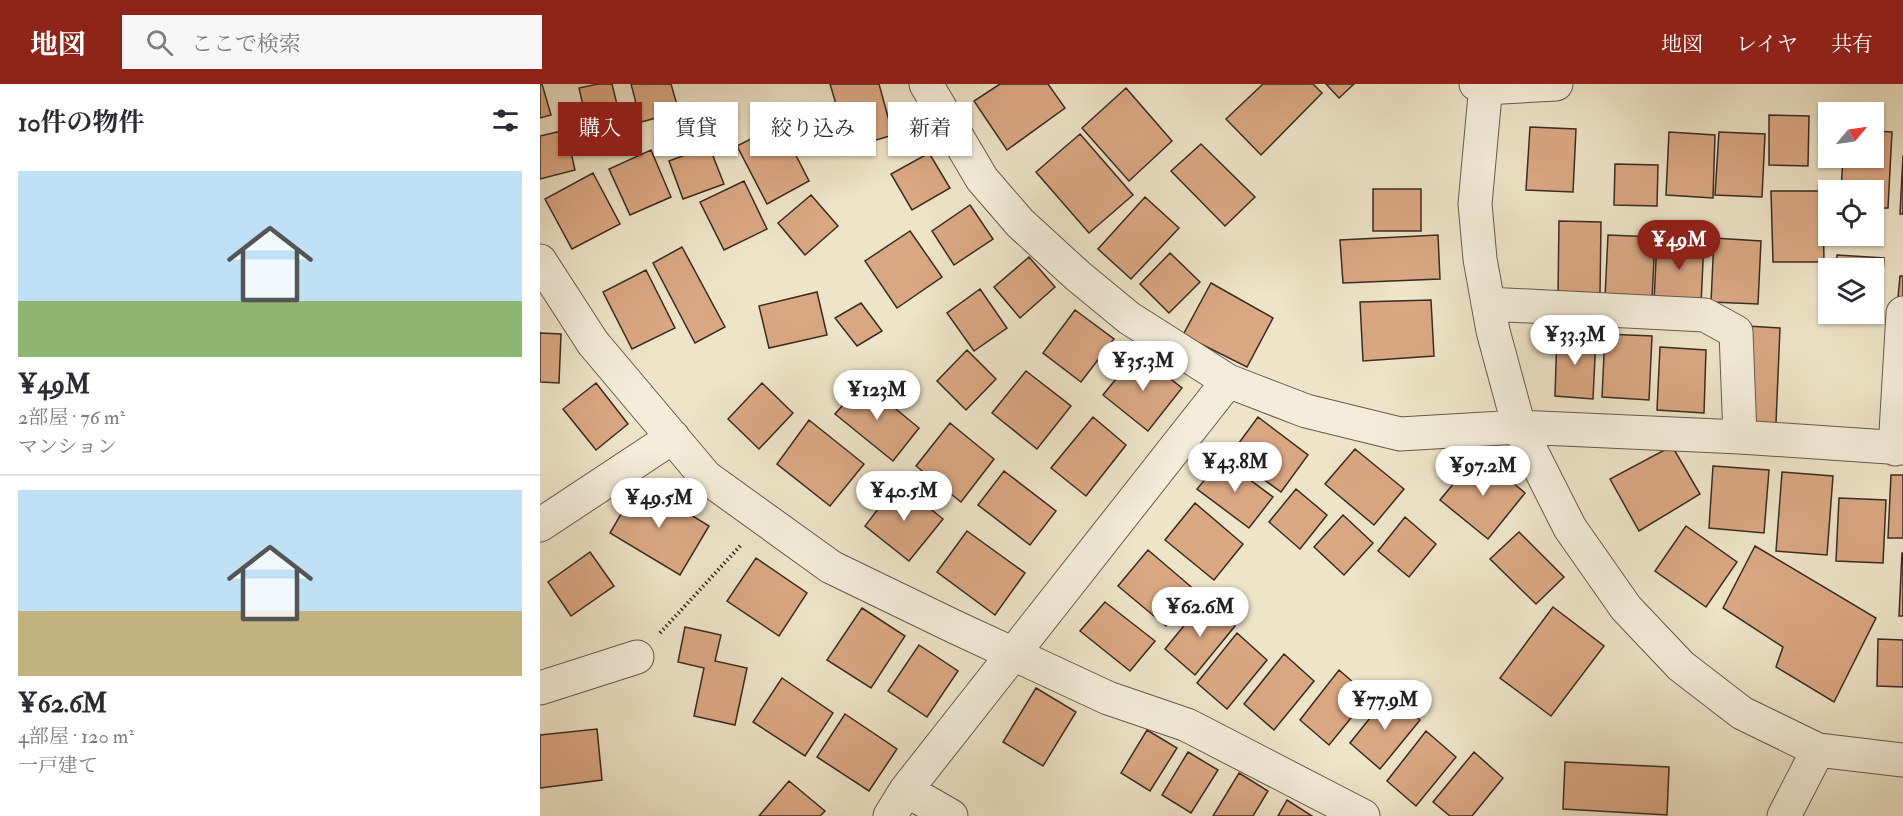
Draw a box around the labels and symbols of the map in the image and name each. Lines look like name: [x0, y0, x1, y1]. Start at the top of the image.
north arrow: [1818, 102, 1884, 168]
pin: ¥49M: [1643, 220, 1715, 271]
pin: ¥33.3M: [1526, 315, 1624, 366]
pin: ¥35.3M: [1094, 341, 1192, 392]
pin: ¥123M: [835, 370, 919, 421]
pin: ¥43.8M: [1186, 442, 1284, 493]
pin: ¥97.2M: [1434, 446, 1532, 497]
pin: ¥40.5M: [855, 471, 953, 522]
pin: ¥49.5M: [610, 478, 708, 529]
pin: ¥62.6M: [1151, 587, 1249, 638]
pin: ¥77.9M: [1336, 680, 1434, 731]

